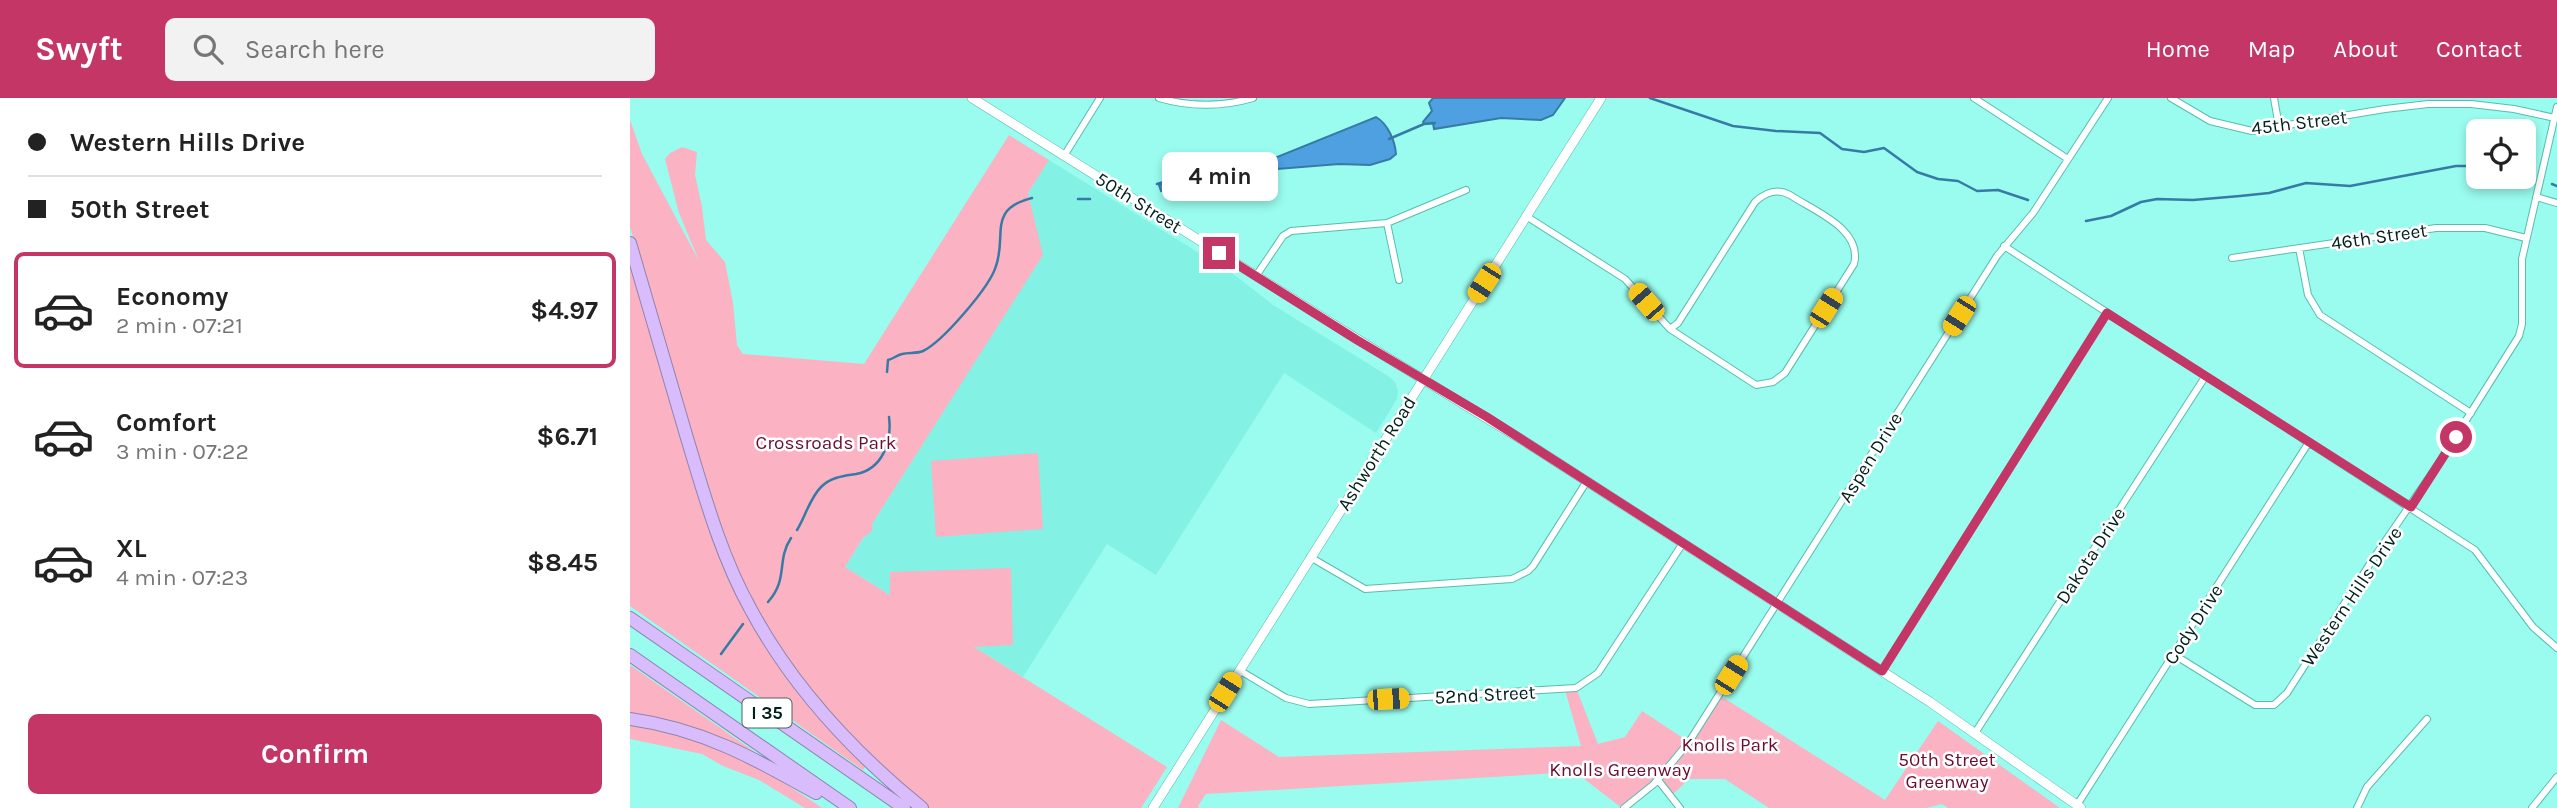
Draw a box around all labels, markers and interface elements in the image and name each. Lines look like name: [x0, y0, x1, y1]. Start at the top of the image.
search box: [165, 18, 655, 81]
text: Swyft: [35, 30, 123, 68]
icon: search: [189, 30, 227, 68]
text: Search here: [245, 34, 385, 65]
text: Home: [2146, 35, 2210, 63]
text: Map: [2248, 35, 2295, 63]
text: About: [2333, 35, 2398, 63]
text: Contact: [2436, 35, 2522, 63]
street label: 45th Street: [2250, 106, 2348, 140]
map controls: [2466, 119, 2536, 189]
button: locate: [2466, 119, 2536, 189]
text: Western Hills Drive: [70, 127, 305, 158]
callout: 4 min: [1161, 152, 1277, 200]
text: 4 min: [1188, 163, 1252, 190]
street label: 50th Street: [1091, 168, 1186, 238]
text: 50th Street: [70, 194, 209, 225]
street label: 46th Street: [2330, 219, 2429, 255]
route end: [1203, 237, 1235, 269]
car: [1464, 260, 1505, 306]
icon: car: [32, 279, 95, 342]
car: [1625, 279, 1668, 325]
text: Economy: [116, 281, 228, 312]
car: [1806, 285, 1847, 331]
car: [1939, 293, 1980, 339]
text: $4.97: [530, 295, 598, 326]
text: 2 min · 07:21: [116, 312, 243, 339]
street label: Ashworth Road: [1333, 392, 1421, 515]
icon: car: [32, 405, 95, 468]
text: Comfort: [116, 407, 217, 438]
street label: Aspen Drive: [1834, 408, 1907, 507]
text: $6.71: [537, 421, 598, 452]
route start: [2440, 421, 2472, 453]
park label: Crossroads Park: [756, 432, 897, 454]
text: 3 min · 07:22: [116, 438, 249, 465]
street label: Dakota Drive: [2051, 503, 2130, 608]
street label: Western Hills Drive: [2297, 523, 2407, 671]
icon: car: [32, 531, 95, 594]
text: XL: [116, 533, 147, 564]
text: $8.45: [527, 547, 598, 578]
text: 4 min · 07:23: [116, 564, 248, 591]
street label: Cody Drive: [2160, 580, 2228, 669]
car: [1711, 652, 1752, 698]
car: [1205, 669, 1246, 715]
street label: 52nd Street: [1434, 681, 1536, 709]
car: [1367, 687, 1410, 711]
road number: I 35: [743, 698, 792, 728]
button: Confirm: [28, 714, 602, 794]
park label: Knolls Park: [1681, 734, 1779, 756]
park label: 50th Street Greenway: [1898, 749, 1996, 793]
park label: Knolls Greenway: [1549, 759, 1691, 781]

